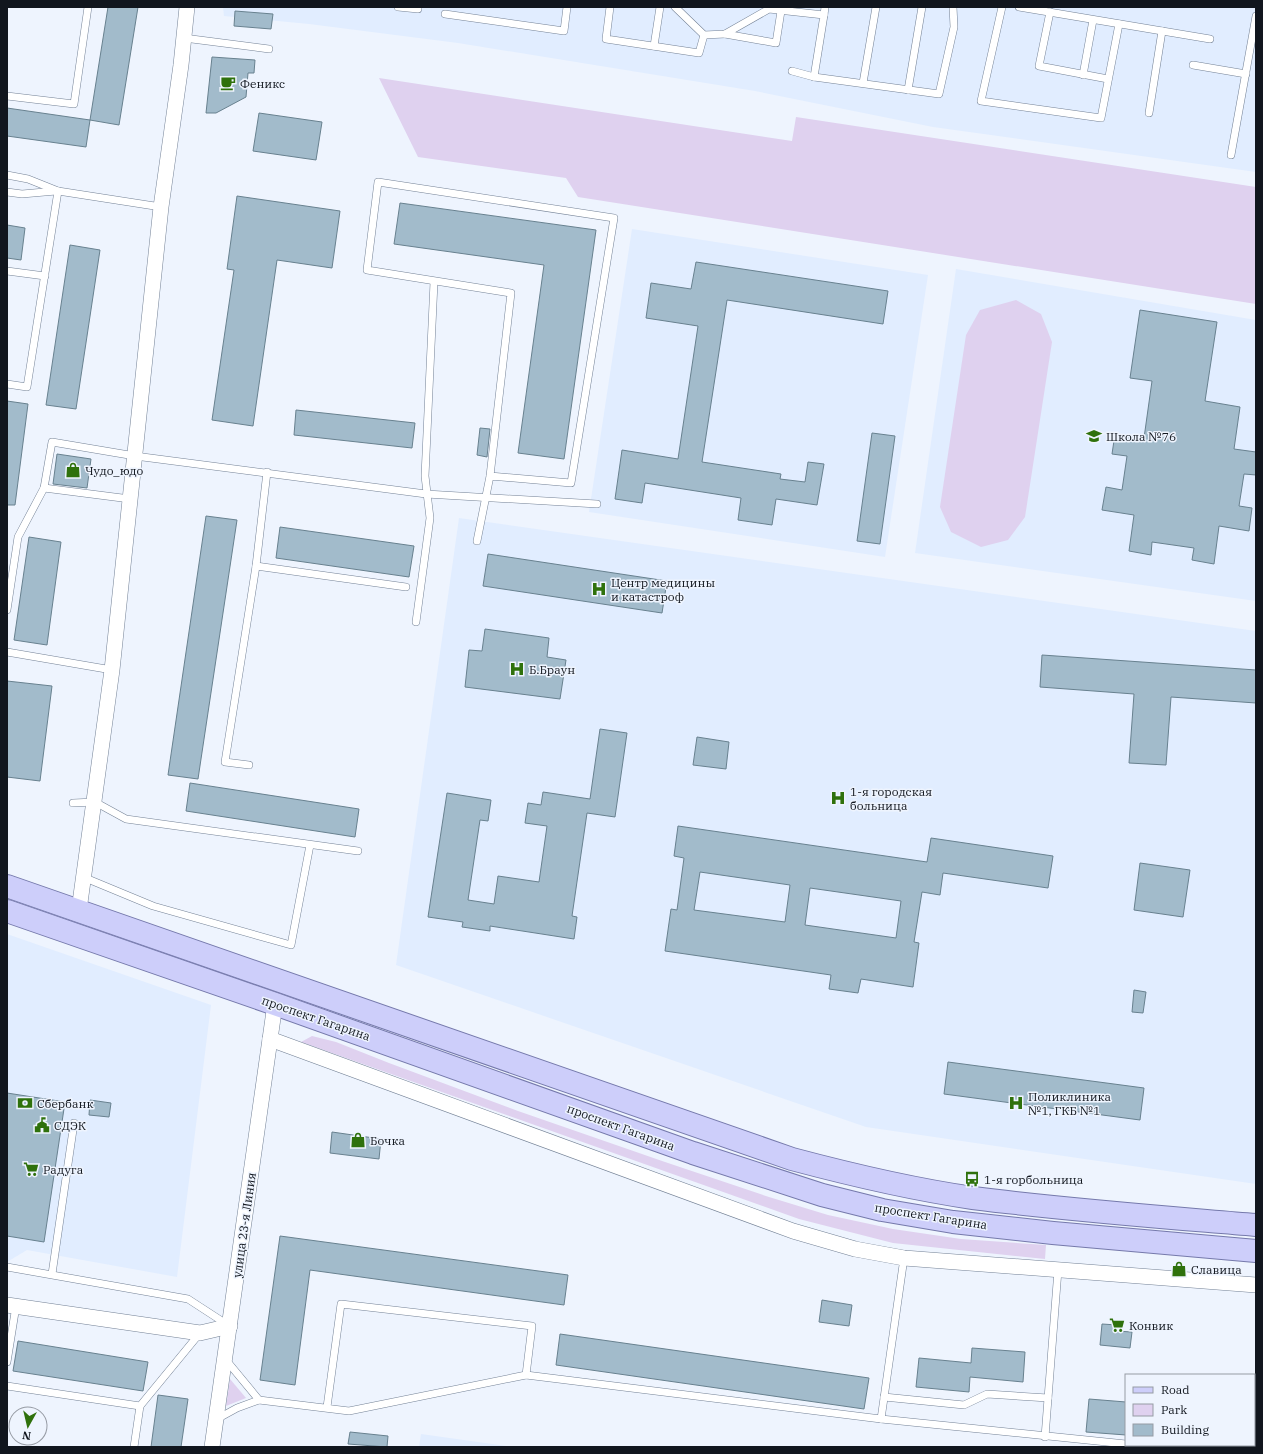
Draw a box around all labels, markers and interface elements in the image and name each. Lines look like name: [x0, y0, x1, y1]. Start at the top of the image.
cafe icon: Феникс: [219, 74, 237, 92]
place label: Феникс: [240, 76, 285, 91]
school or university icon: Школа №76: [1085, 427, 1103, 445]
place label: Школа №76: [1106, 429, 1176, 444]
shop icon: Чудо_юдо: [64, 461, 82, 479]
place label: Чудо_юдо: [85, 463, 143, 478]
place label: Центр медицины и катастроф: [611, 575, 715, 604]
hospital icon: Центр медицины и катастроф: [590, 580, 608, 598]
hospital icon: Б.Браун: [508, 660, 526, 678]
place label: Б.Браун: [529, 662, 575, 677]
place label: 1-я городская больница: [850, 784, 932, 813]
hospital icon: 1-я городская больница: [829, 789, 847, 807]
street label: проспект Гагарина: [260, 992, 373, 1044]
place label: Поликлиника №1, ГКБ №1: [1028, 1089, 1112, 1118]
bank icon: Сбербанк: [16, 1094, 34, 1112]
hospital icon: Поликлиника №1, ГКБ №1: [1007, 1094, 1025, 1112]
place label: Сбербанк: [37, 1096, 93, 1111]
street label: проспект Гагарина: [565, 1100, 677, 1154]
public building icon: СДЭК: [33, 1116, 51, 1134]
place label: СДЭК: [54, 1118, 87, 1133]
shop icon: Бочка: [349, 1131, 367, 1149]
place label: Бочка: [370, 1133, 406, 1148]
supermarket icon: Радуга: [22, 1160, 40, 1178]
place label: Радуга: [43, 1162, 84, 1177]
bus stop icon: 1-я горбольница: [963, 1170, 981, 1188]
street label: улица 23-я Линия: [229, 1171, 259, 1279]
place label: 1-я горбольница: [984, 1172, 1084, 1187]
street label: проспект Гагарина: [874, 1200, 989, 1232]
shop icon: Славица: [1170, 1260, 1188, 1278]
place label: Славица: [1191, 1262, 1242, 1277]
supermarket icon: Конвик: [1108, 1316, 1126, 1334]
place label: Конвик: [1129, 1318, 1173, 1333]
legend: [1125, 1374, 1255, 1446]
text: Road: [1161, 1382, 1190, 1397]
text: Park: [1161, 1402, 1187, 1417]
north arrow: [8, 1406, 48, 1446]
text: Building: [1161, 1422, 1209, 1437]
text: N: [21, 1428, 32, 1443]

